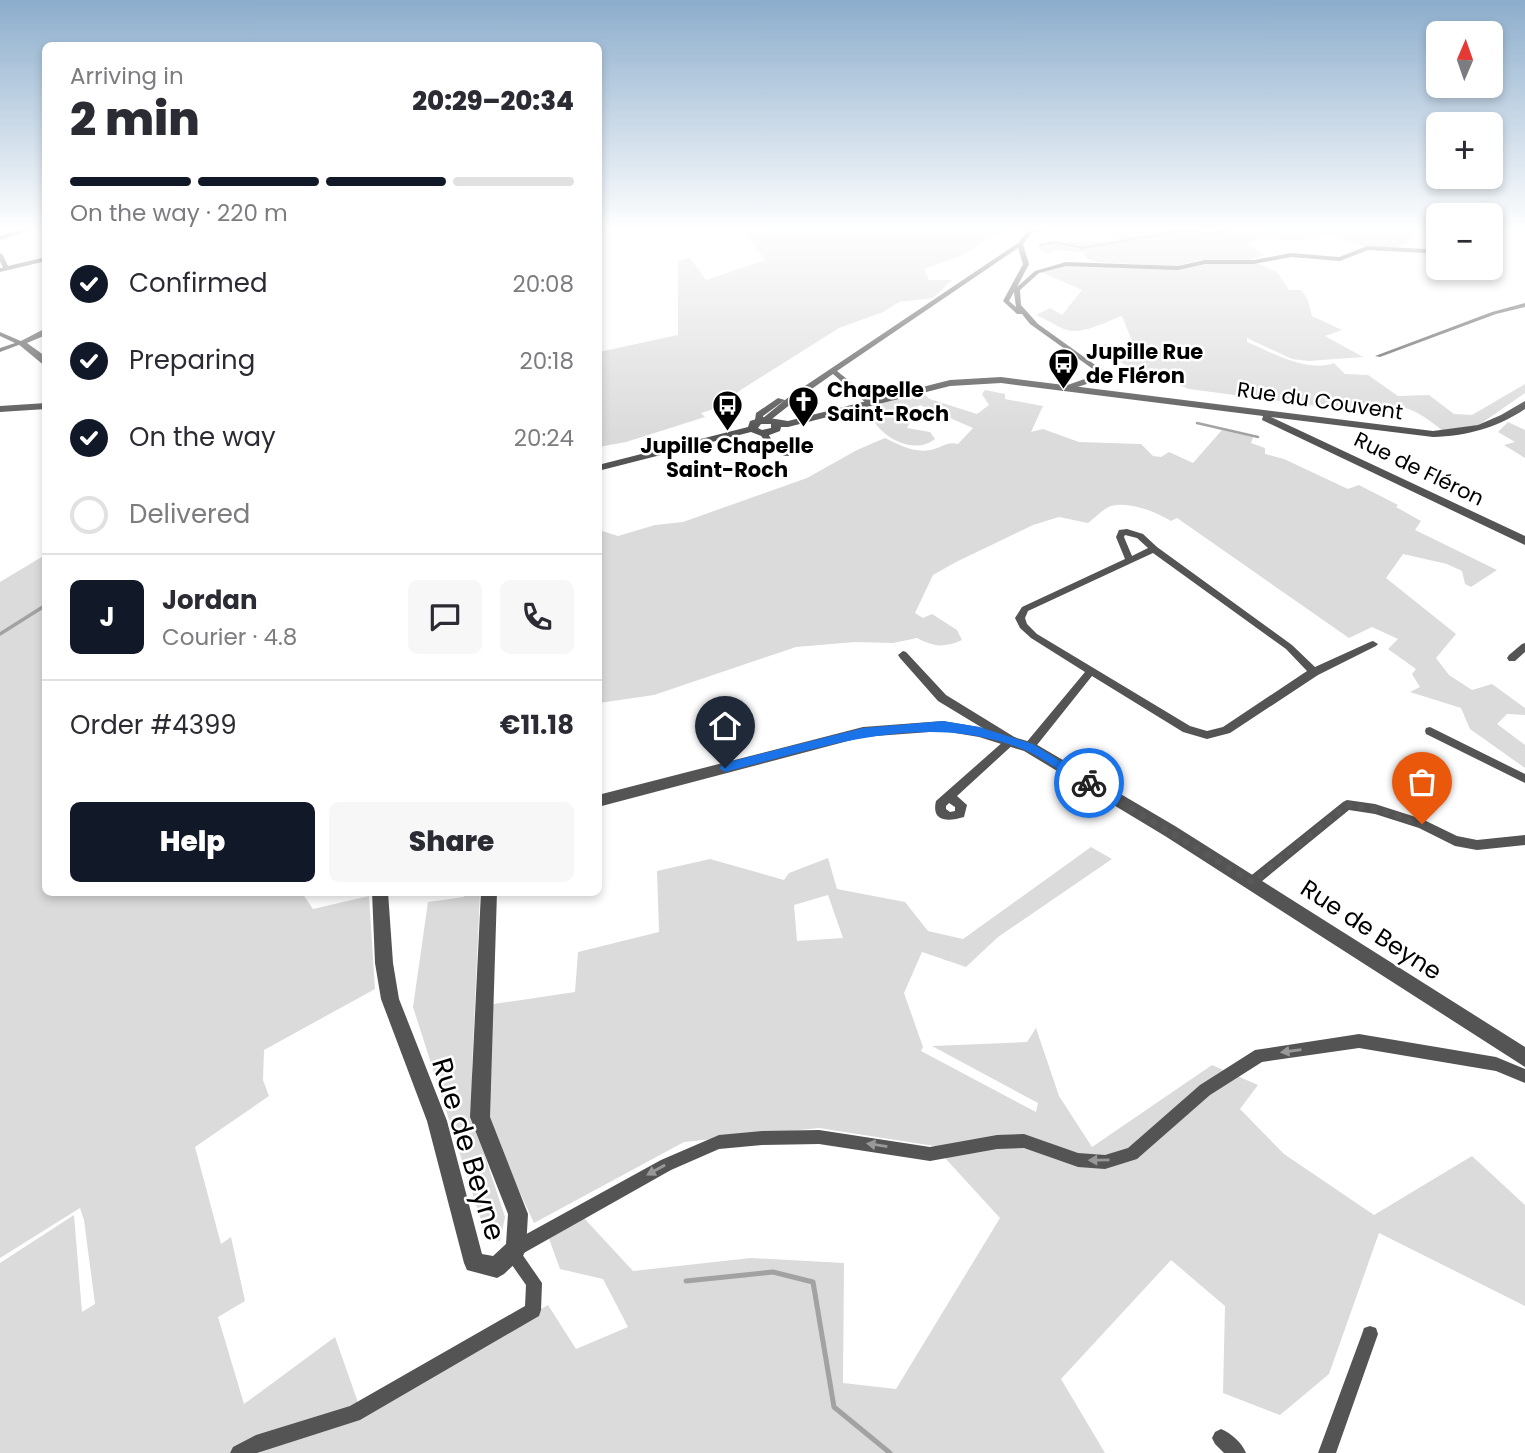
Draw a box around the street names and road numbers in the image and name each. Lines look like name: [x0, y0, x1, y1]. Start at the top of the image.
street label: Rue du Couvent: [1235, 375, 1405, 426]
street label: Rue de Fléron: [1349, 425, 1489, 513]
street label: Rue de Beyne: [1294, 872, 1448, 988]
street label: Rue de Beyne: [422, 1053, 515, 1245]

